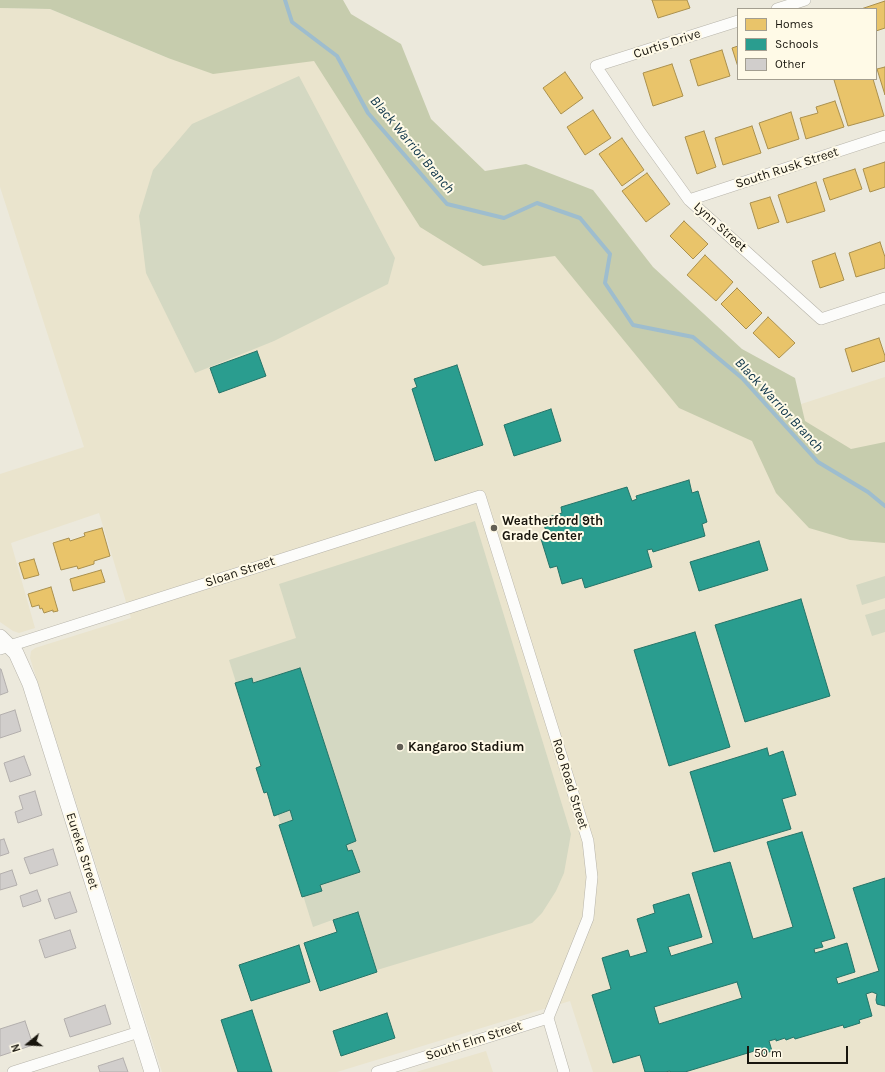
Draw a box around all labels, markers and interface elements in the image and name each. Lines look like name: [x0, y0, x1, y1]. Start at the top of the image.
legend: [737, 8, 877, 80]
text: Homes: [775, 17, 813, 31]
street label: Curtis Drive: [632, 26, 702, 62]
text: Schools: [775, 37, 818, 51]
text: Other: [775, 57, 805, 71]
water label: Black Warrior Branch: [366, 93, 458, 197]
street label: South Rusk Street: [734, 144, 840, 192]
street label: Lynn Street: [690, 199, 750, 255]
water label: Black Warrior Branch: [731, 355, 827, 455]
place label: Weatherford 9th Grade Center: [502, 513, 603, 544]
marker: Weatherford 9th Grade Center: [489, 523, 499, 533]
street label: Sloan Street: [203, 553, 277, 591]
street label: Roo Road Street: [549, 737, 591, 831]
place label: Kangaroo Stadium: [408, 739, 524, 755]
marker: Kangaroo Stadium: [395, 742, 405, 752]
street label: Eureka Street: [62, 811, 102, 891]
street label: South Elm Street: [424, 1018, 524, 1064]
north arrow: [8, 1024, 48, 1064]
scale bar: [749, 1038, 850, 1064]
text: N: [9, 1042, 24, 1054]
text: 50 m: [754, 1046, 782, 1060]

